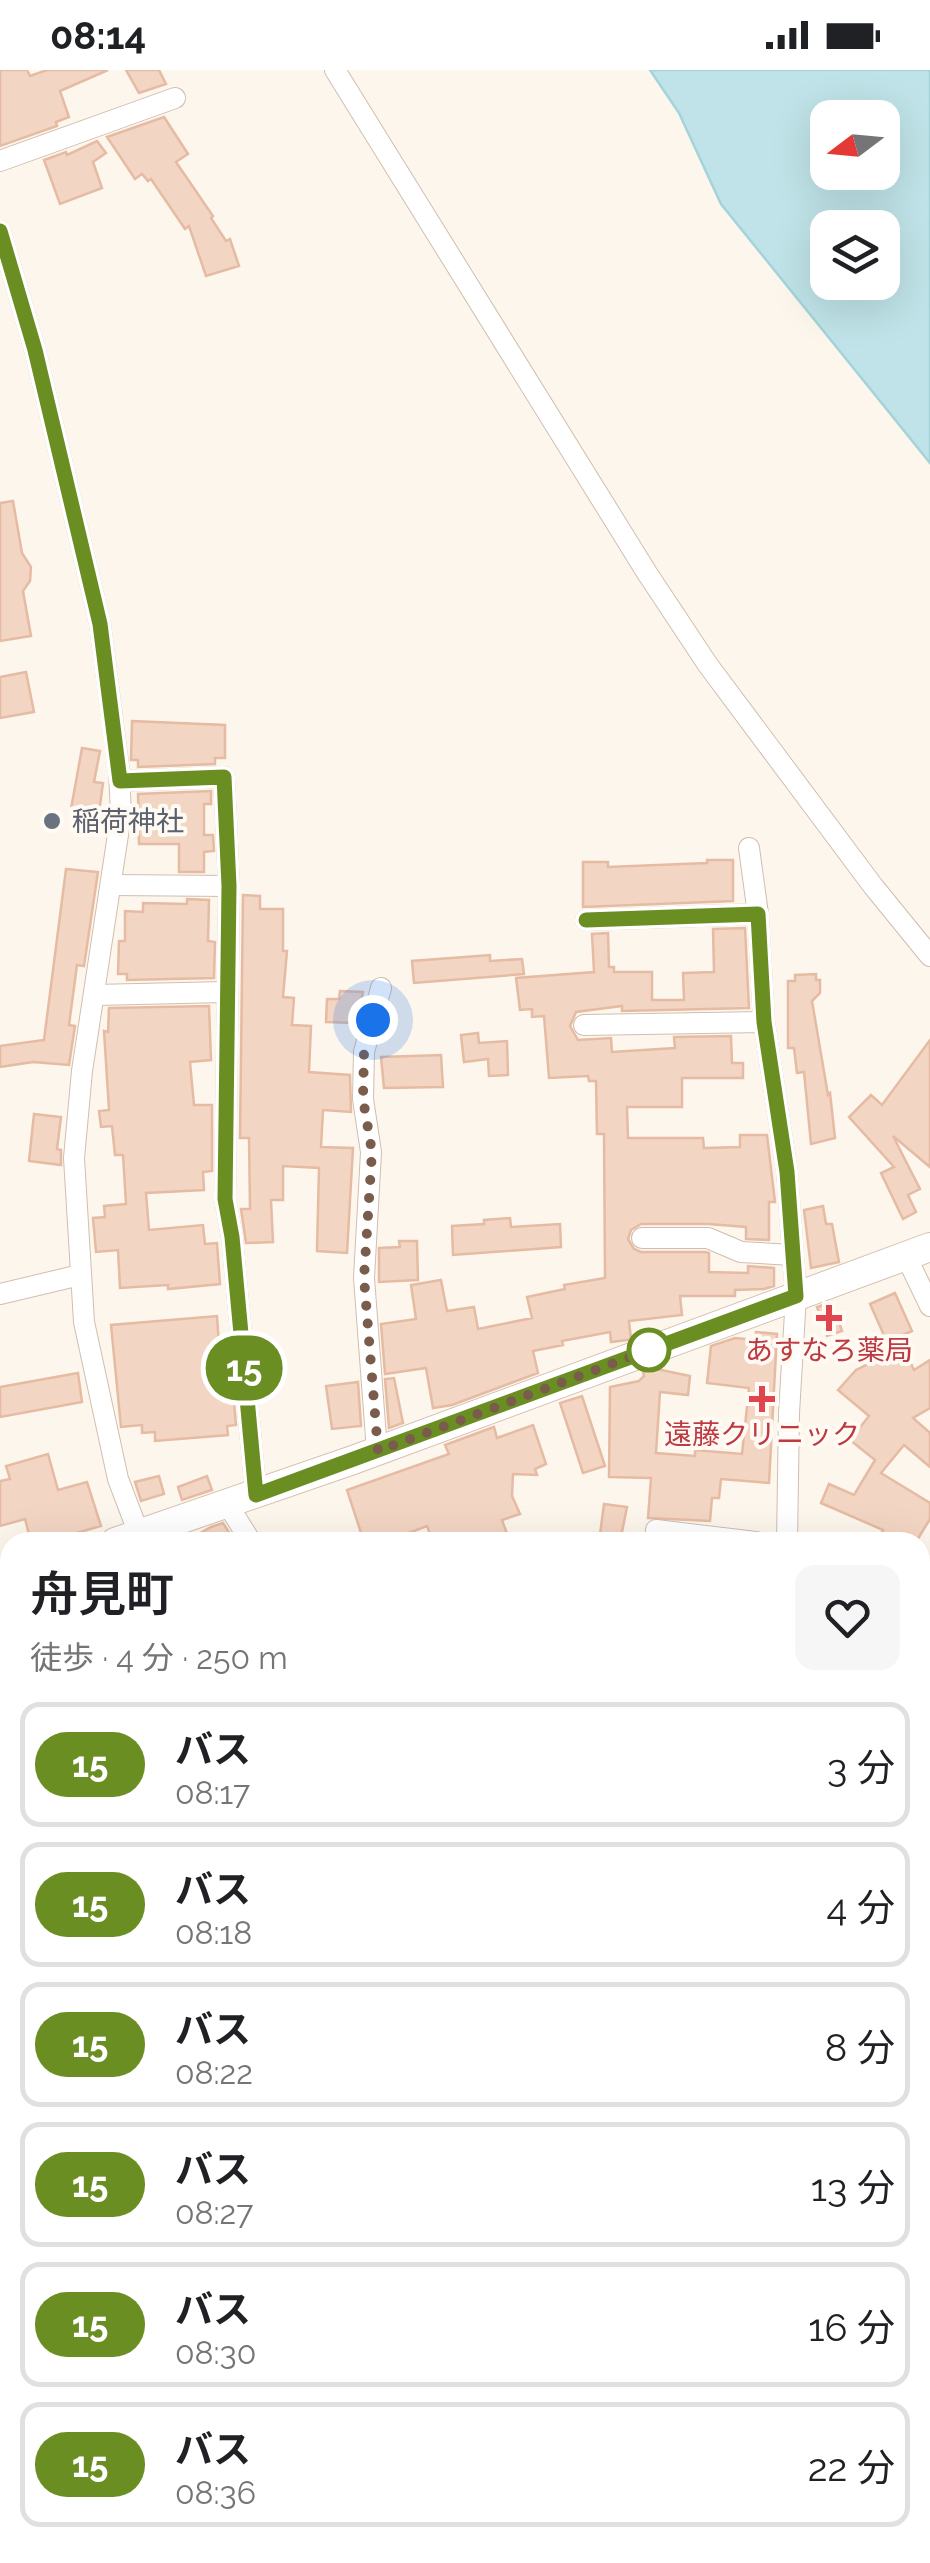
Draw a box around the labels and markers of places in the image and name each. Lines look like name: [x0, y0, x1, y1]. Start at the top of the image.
place label: 稲荷神社: [72, 805, 184, 838]
marker: 稲荷神社: [41, 810, 63, 832]
marker: あすなろ薬局: [818, 1307, 840, 1329]
unlabelled marker: [628, 1329, 670, 1371]
place label: あすなろ薬局: [745, 1334, 913, 1367]
marker: 遠藤クリニック: [749, 1386, 775, 1412]
place label: 遠藤クリニック: [664, 1418, 860, 1451]

